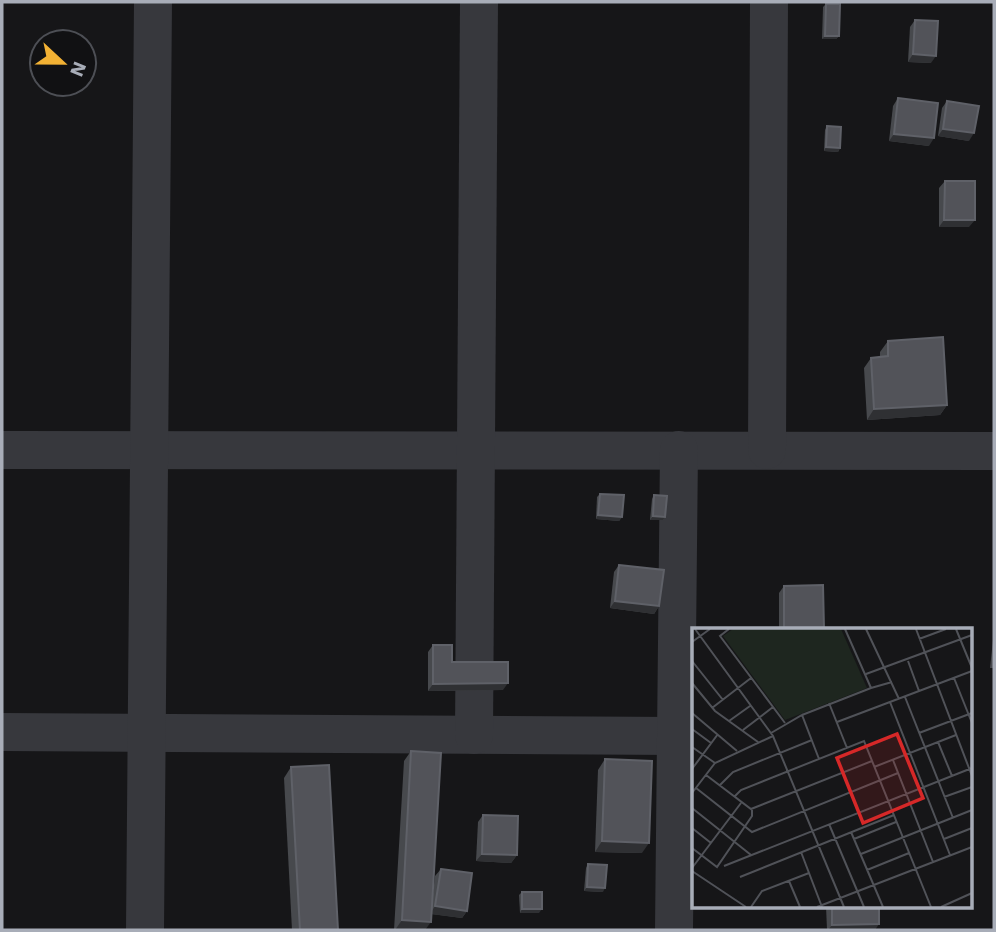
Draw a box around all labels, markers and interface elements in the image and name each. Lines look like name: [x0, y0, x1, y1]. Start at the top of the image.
north arrow: [28, 28, 98, 98]
text: N: [65, 58, 92, 80]
inset map: [692, 628, 972, 908]

